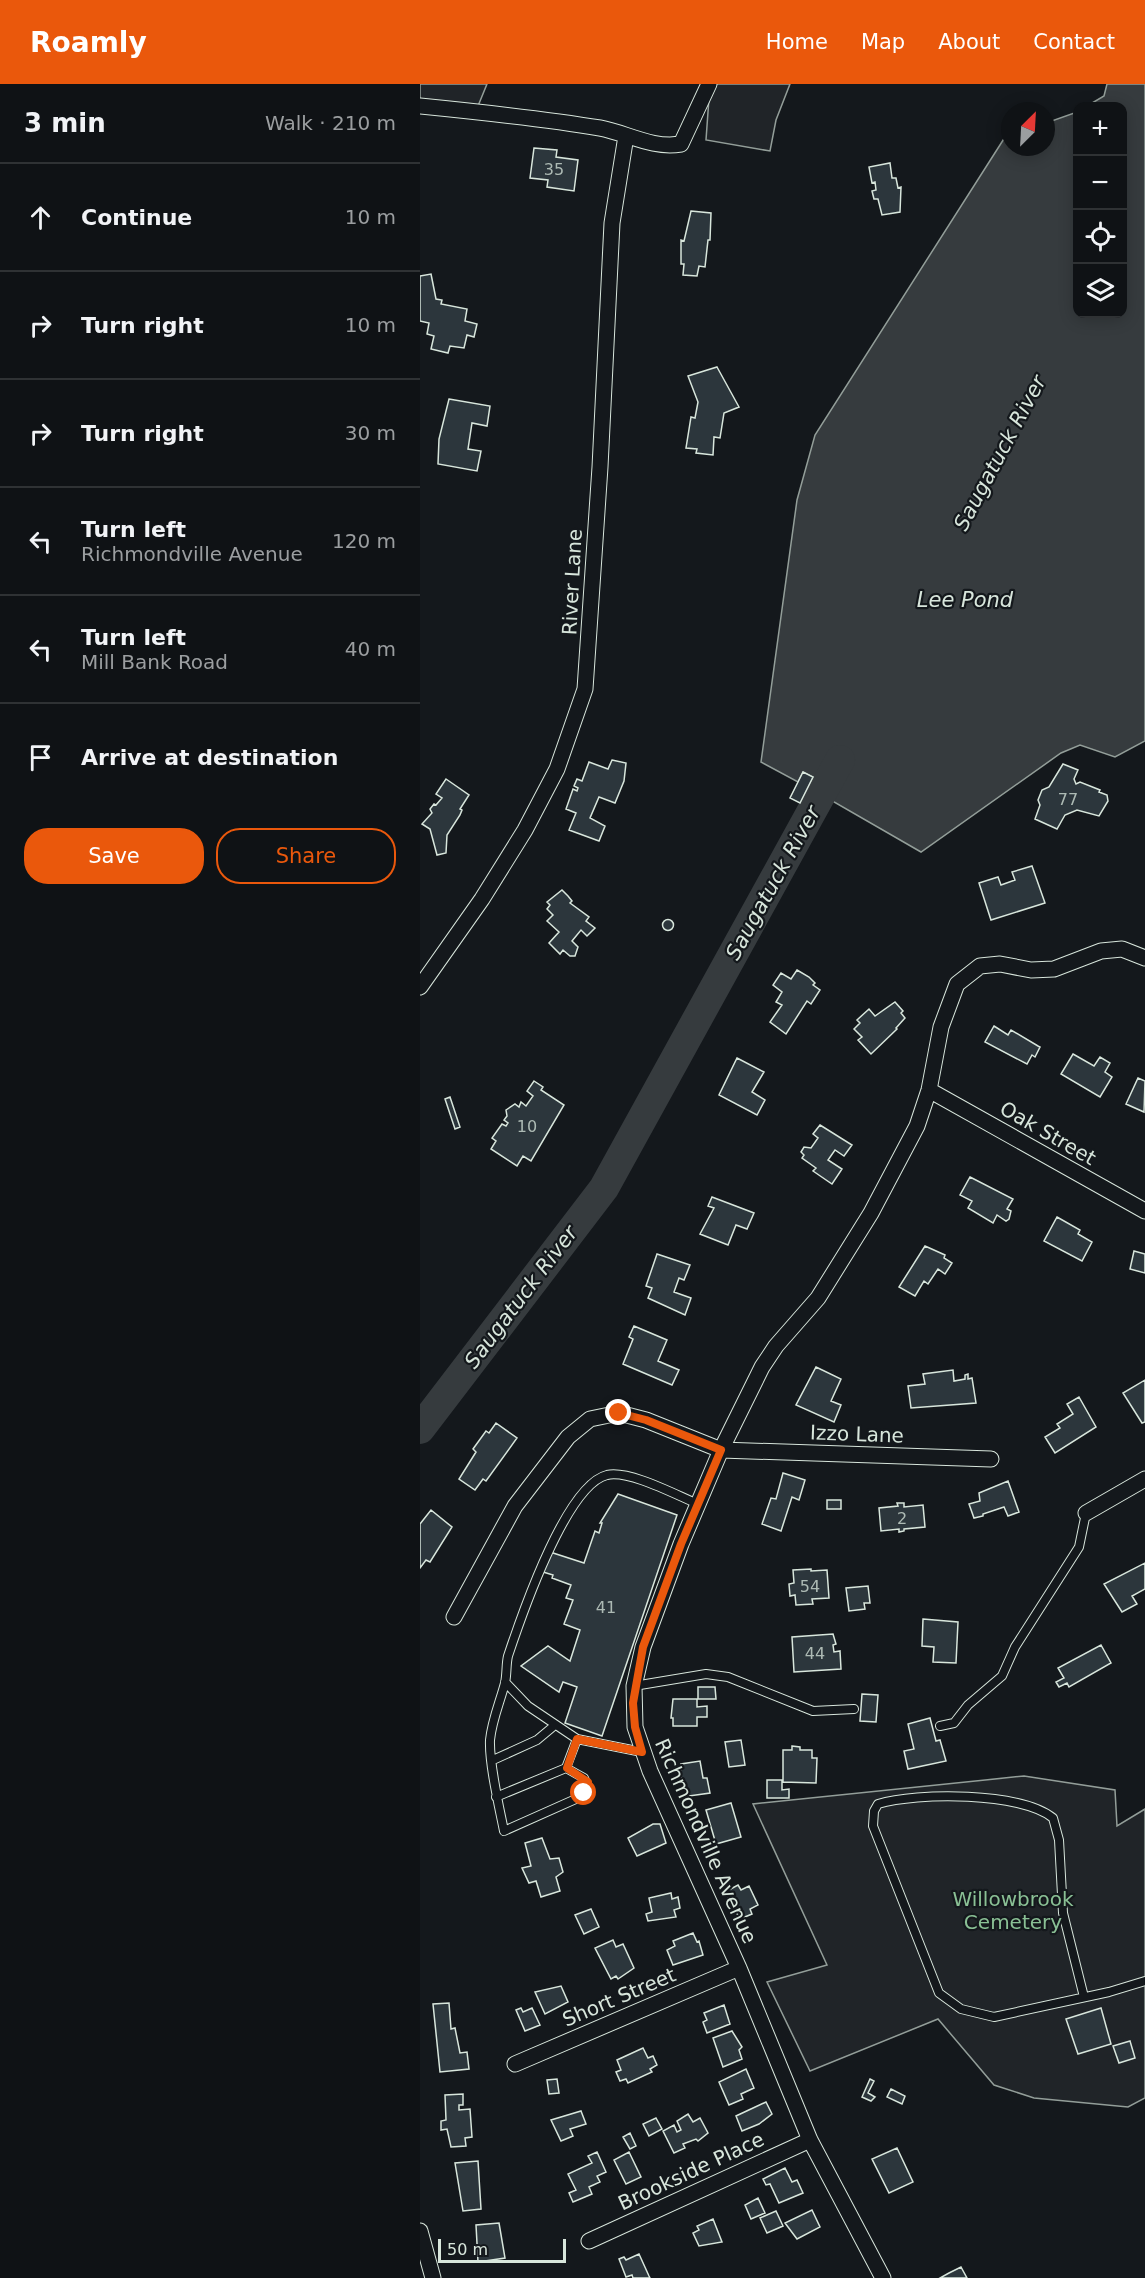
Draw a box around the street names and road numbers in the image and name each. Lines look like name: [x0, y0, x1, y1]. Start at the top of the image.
street label: River Lane: [557, 528, 587, 636]
street label: Oak Street: [996, 1096, 1100, 1170]
street label: Izzo Lane: [810, 1420, 904, 1448]
street label: Richmondville Avenue: [650, 1735, 762, 1947]
street label: Short Street: [559, 1962, 679, 2032]
street label: Brookside Place: [614, 2127, 768, 2215]

